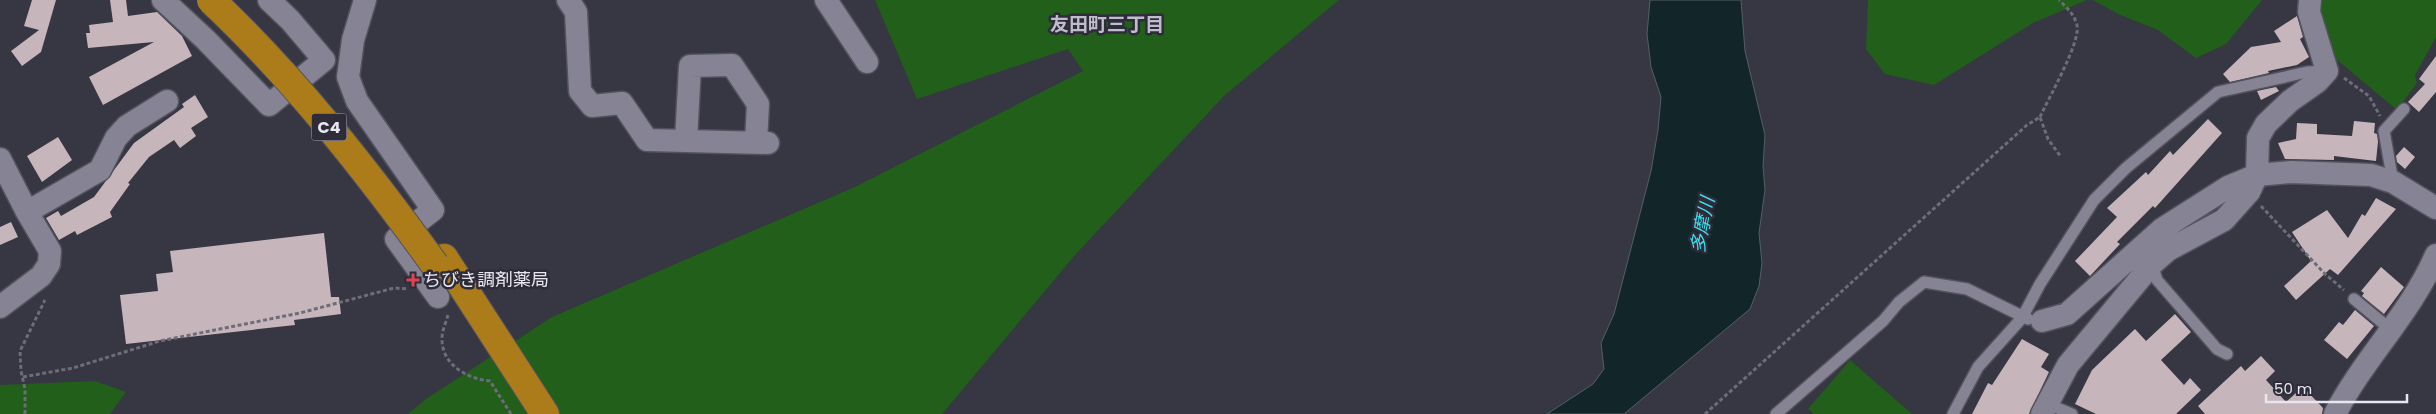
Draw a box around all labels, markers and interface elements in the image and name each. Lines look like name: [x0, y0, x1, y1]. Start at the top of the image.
district label: 友田町三丁目: [1050, 11, 1164, 38]
road number: C4: [312, 114, 346, 140]
water label: 多摩川: [1684, 193, 1722, 256]
place label: ちびき調剤薬局: [423, 267, 549, 292]
marker: ちびき調剤薬局: [407, 274, 419, 286]
scale bar: [2266, 372, 2407, 404]
text: 50 m: [2274, 378, 2312, 399]

